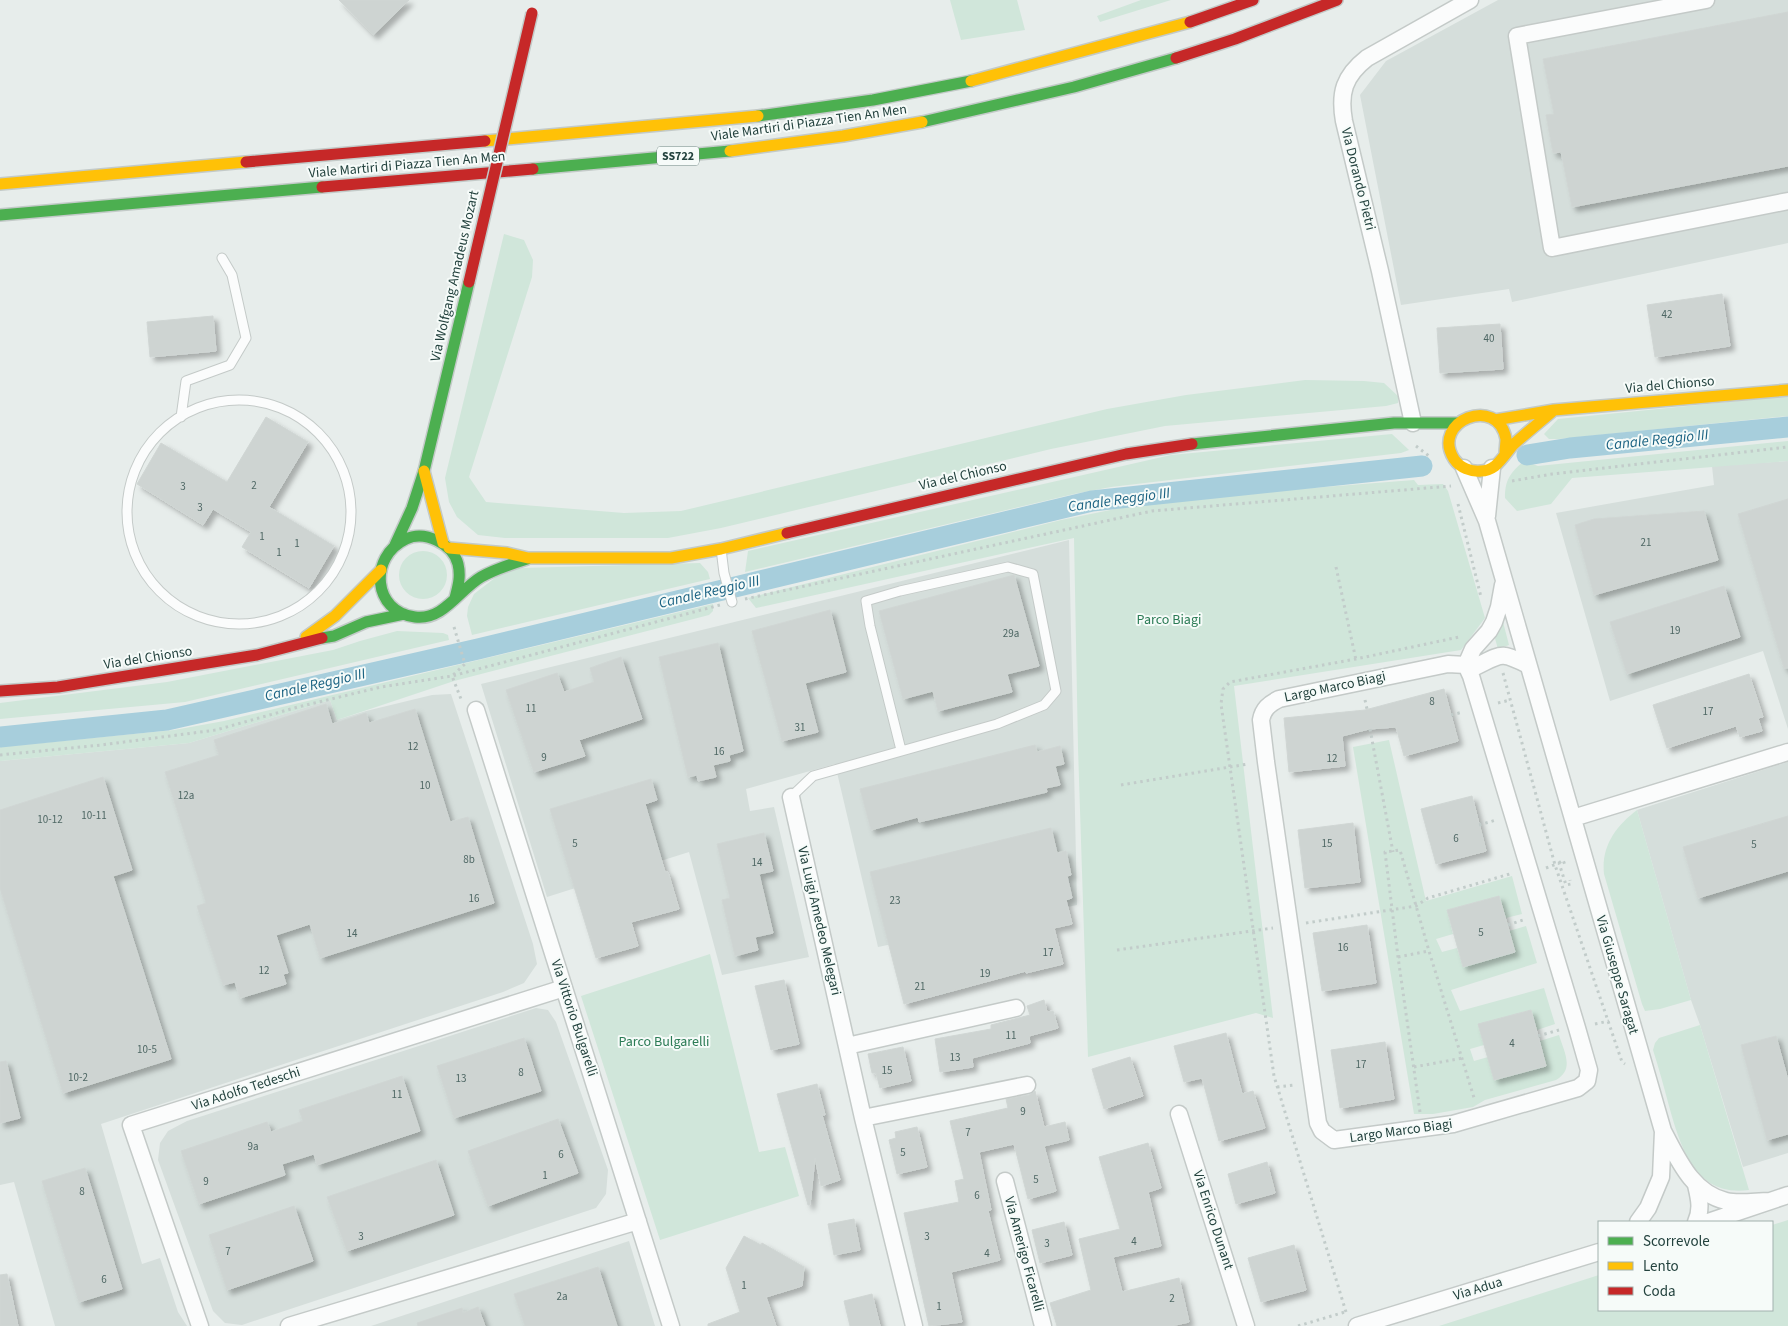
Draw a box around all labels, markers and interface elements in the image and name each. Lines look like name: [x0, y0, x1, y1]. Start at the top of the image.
street label: Viale Martiri di Piazza Tien An Men: [710, 99, 908, 147]
street label: Via Dorando Pietri: [1336, 125, 1380, 233]
street label: Viale Martiri di Piazza Tien An Men: [308, 146, 506, 184]
road number: SS722: [657, 146, 699, 166]
street label: Via Wolfgang Amadeus Mozart: [426, 188, 485, 364]
house number: 42: [1662, 307, 1672, 322]
house number: 40: [1484, 331, 1494, 346]
street label: Via del Chionso: [1625, 371, 1715, 399]
water label: Canale Reggio III: [1605, 424, 1710, 456]
street label: Via del Chionso: [917, 456, 1009, 496]
house number: 2: [251, 478, 257, 493]
house number: 3: [180, 479, 186, 494]
water label: Canale Reggio III: [1067, 482, 1172, 518]
house number: 3: [197, 500, 203, 515]
house number: 1: [259, 529, 265, 544]
house number: 21: [1641, 535, 1651, 550]
house number: 1: [294, 536, 300, 551]
house number: 1: [276, 545, 282, 560]
water label: Canale Reggio III: [657, 570, 762, 614]
park label: Parco Biagi: [1137, 610, 1201, 630]
house number: 19: [1670, 623, 1680, 638]
house number: 29a: [1003, 626, 1019, 641]
street label: Via del Chionso: [102, 641, 194, 675]
water label: Canale Reggio III: [263, 663, 368, 707]
street label: Largo Marco Biagi: [1282, 666, 1388, 708]
house number: 8: [1429, 694, 1435, 709]
house number: 11: [526, 701, 536, 716]
house number: 17: [1703, 704, 1713, 719]
house number: 31: [795, 720, 805, 735]
house number: 12: [408, 739, 418, 754]
house number: 16: [714, 744, 725, 759]
house number: 9: [541, 750, 547, 765]
house number: 12: [1327, 751, 1337, 766]
house number: 10: [420, 778, 430, 793]
house number: 12a: [178, 788, 194, 803]
house number: 10-11: [81, 808, 107, 823]
house number: 10-12: [37, 812, 63, 827]
house number: 6: [1453, 831, 1459, 846]
house number: 5: [572, 836, 578, 851]
house number: 15: [1322, 836, 1332, 851]
house number: 5: [1751, 837, 1757, 852]
street label: Via Luigi Amedeo Melegari: [792, 844, 846, 998]
house number: 8b: [463, 852, 475, 867]
house number: 14: [752, 855, 763, 870]
house number: 16: [469, 891, 480, 906]
house number: 23: [890, 893, 900, 908]
street label: Via Giuseppe Saragat: [1590, 913, 1644, 1037]
house number: 5: [1478, 925, 1484, 940]
house number: 14: [347, 926, 358, 941]
house number: 16: [1338, 940, 1349, 955]
house number: 17: [1043, 945, 1053, 960]
street label: Via Vittorio Bulgarelli: [546, 957, 602, 1079]
house number: 12: [259, 963, 269, 978]
house number: 19: [980, 966, 990, 981]
house number: 21: [915, 979, 925, 994]
house number: 11: [1006, 1028, 1016, 1043]
park label: Parco Bulgarelli: [618, 1032, 710, 1052]
house number: 4: [1509, 1036, 1515, 1051]
house number: 10-5: [137, 1042, 157, 1057]
house number: 13: [950, 1050, 960, 1065]
house number: 17: [1356, 1057, 1366, 1072]
street label: Via Adolfo Tedeschi: [189, 1062, 303, 1116]
house number: 15: [882, 1063, 892, 1078]
house number: 8: [518, 1065, 524, 1080]
house number: 10-2: [68, 1070, 88, 1085]
house number: 13: [456, 1071, 466, 1086]
house number: 11: [392, 1087, 402, 1102]
house number: 9: [1020, 1104, 1026, 1119]
street label: Largo Marco Biagi: [1348, 1114, 1454, 1148]
house number: 7: [965, 1125, 971, 1140]
house number: 9a: [247, 1139, 259, 1154]
house number: 5: [900, 1145, 906, 1160]
house number: 6: [558, 1147, 564, 1162]
house number: 1: [542, 1168, 548, 1183]
street label: Via Enrico Dunant: [1187, 1168, 1239, 1273]
house number: 5: [1033, 1172, 1039, 1187]
house number: 9: [203, 1174, 209, 1189]
house number: 8: [79, 1184, 85, 1199]
house number: 6: [974, 1188, 980, 1203]
street label: Via Amerigo Ficarelli: [999, 1194, 1049, 1314]
legend: [1598, 1221, 1773, 1311]
house number: 3: [358, 1229, 364, 1244]
house number: 3: [924, 1229, 930, 1244]
text: Scorrevole: [1643, 1231, 1710, 1252]
house number: 4: [1131, 1234, 1137, 1249]
house number: 3: [1044, 1236, 1050, 1251]
house number: 7: [225, 1244, 231, 1259]
house number: 4: [984, 1246, 990, 1261]
text: Lento: [1643, 1256, 1679, 1277]
house number: 6: [101, 1272, 107, 1287]
street label: Via Adua: [1451, 1272, 1505, 1306]
house number: 1: [741, 1278, 747, 1293]
text: Coda: [1643, 1281, 1676, 1302]
house number: 2a: [556, 1289, 568, 1304]
house number: 2: [1169, 1291, 1175, 1306]
house number: 1: [936, 1299, 942, 1314]

